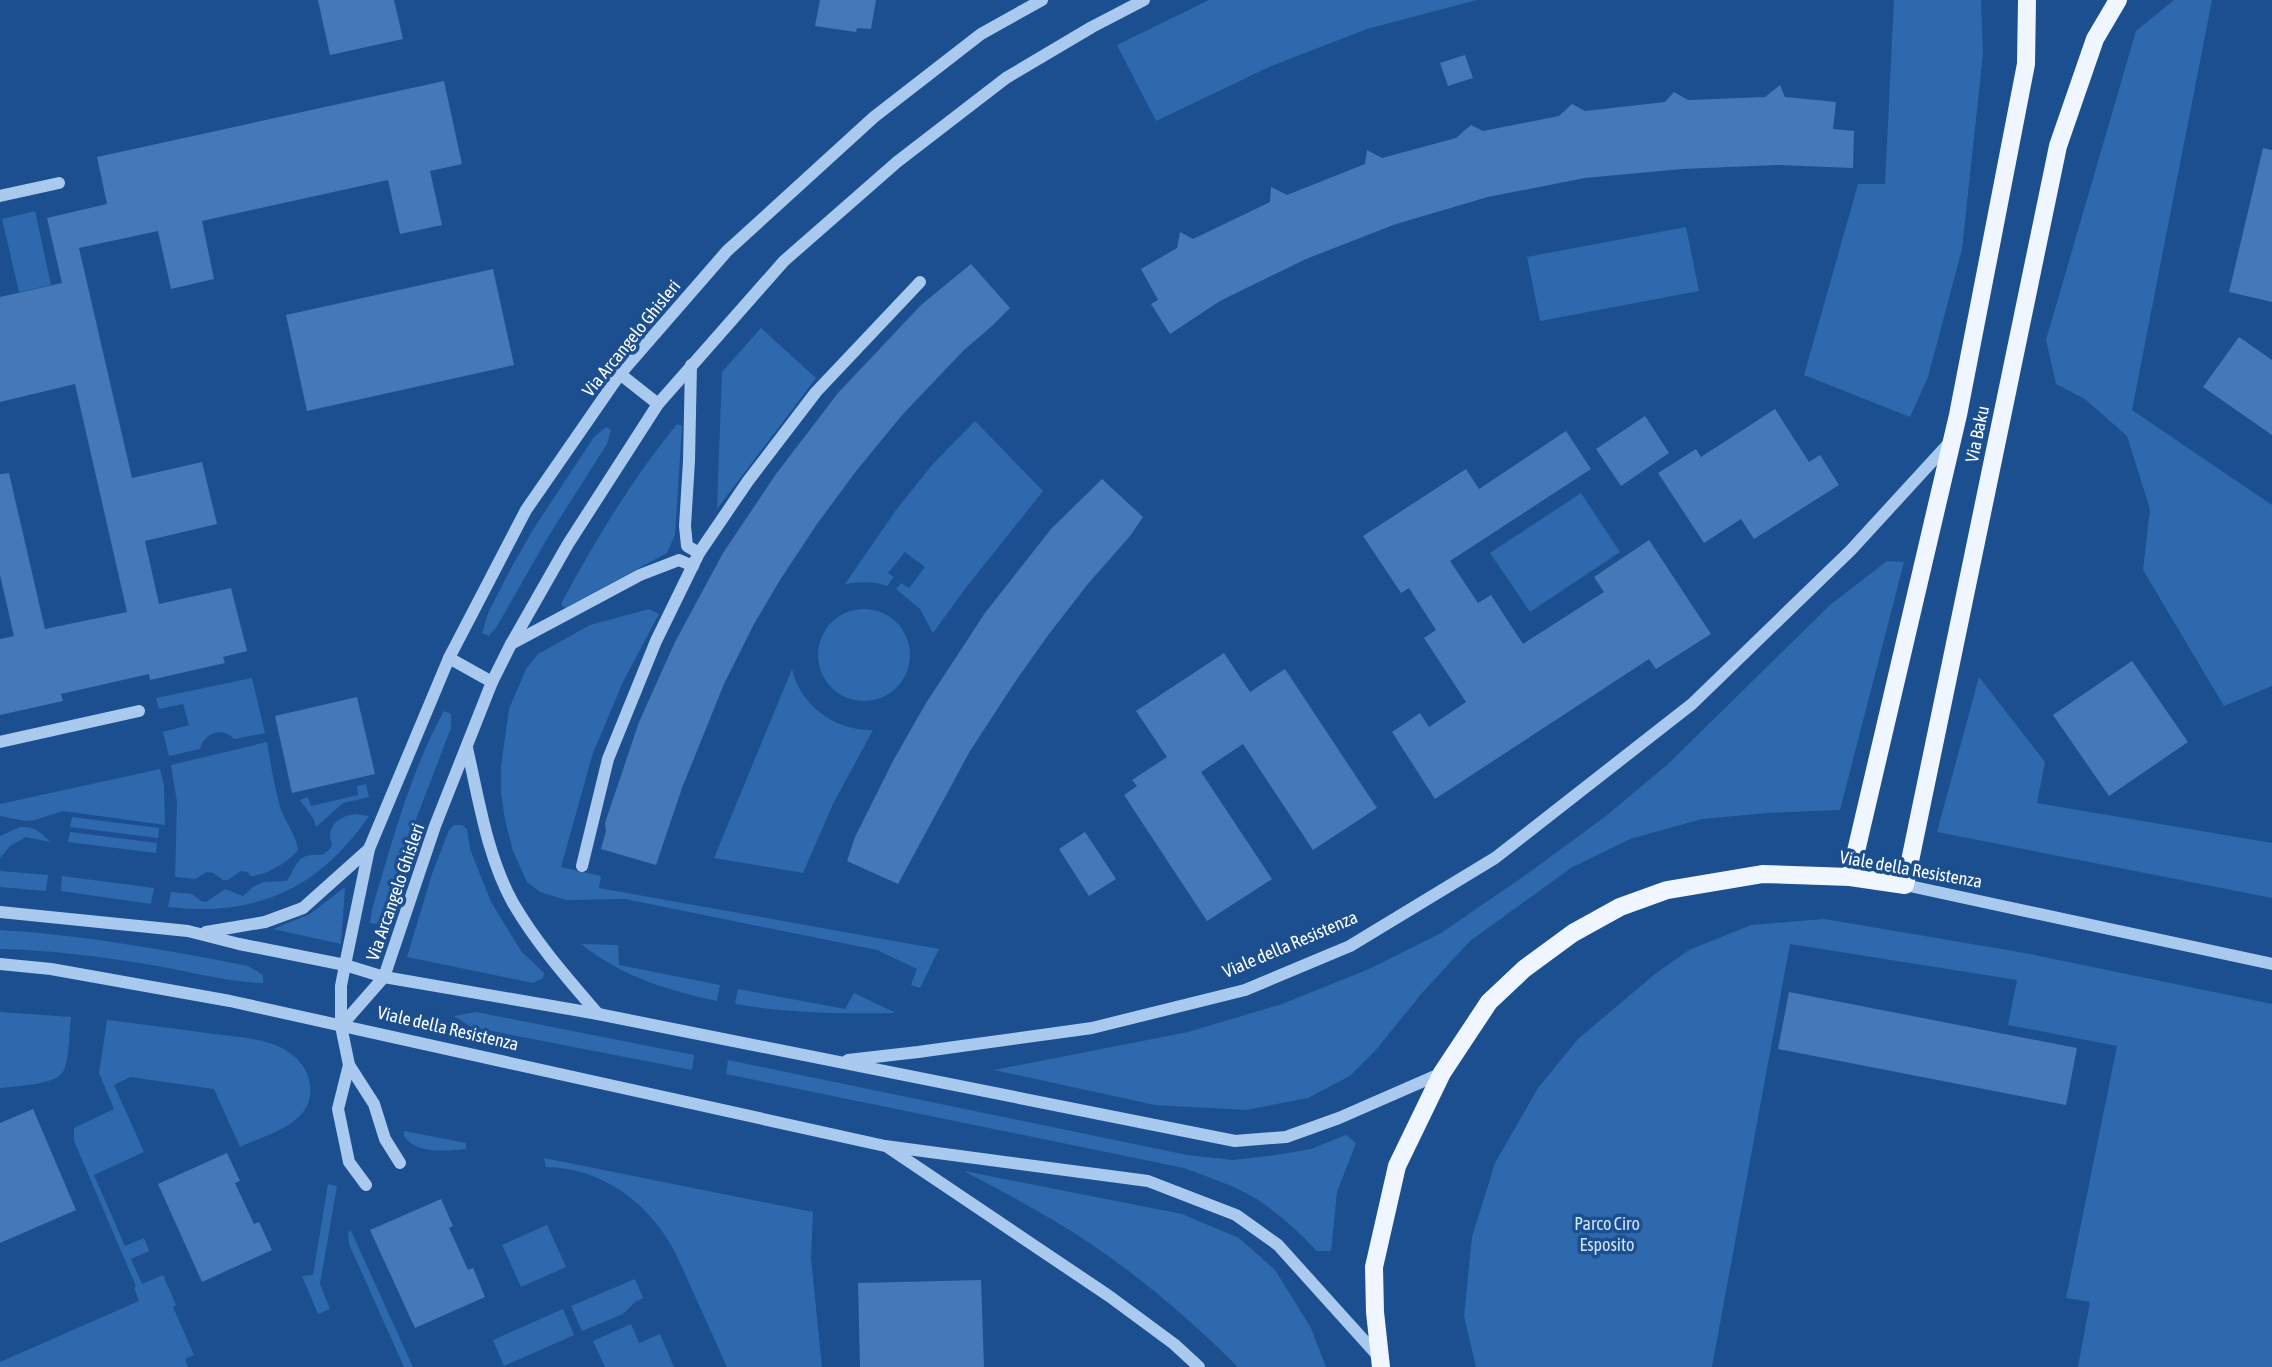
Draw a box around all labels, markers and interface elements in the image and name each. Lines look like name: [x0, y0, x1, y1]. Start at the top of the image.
street label: Via Arcangelo Ghisleri: [578, 276, 684, 400]
street label: Via Baku: [1961, 404, 1993, 464]
street label: Via Arcangelo Ghisleri: [362, 821, 428, 963]
street label: Viale della Resistenza: [1838, 846, 1984, 892]
street label: Viale della Resistenza: [1219, 906, 1361, 982]
street label: Viale della Resistenza: [375, 1002, 521, 1054]
park label: Parco Ciro Esposito: [1574, 1213, 1640, 1255]

